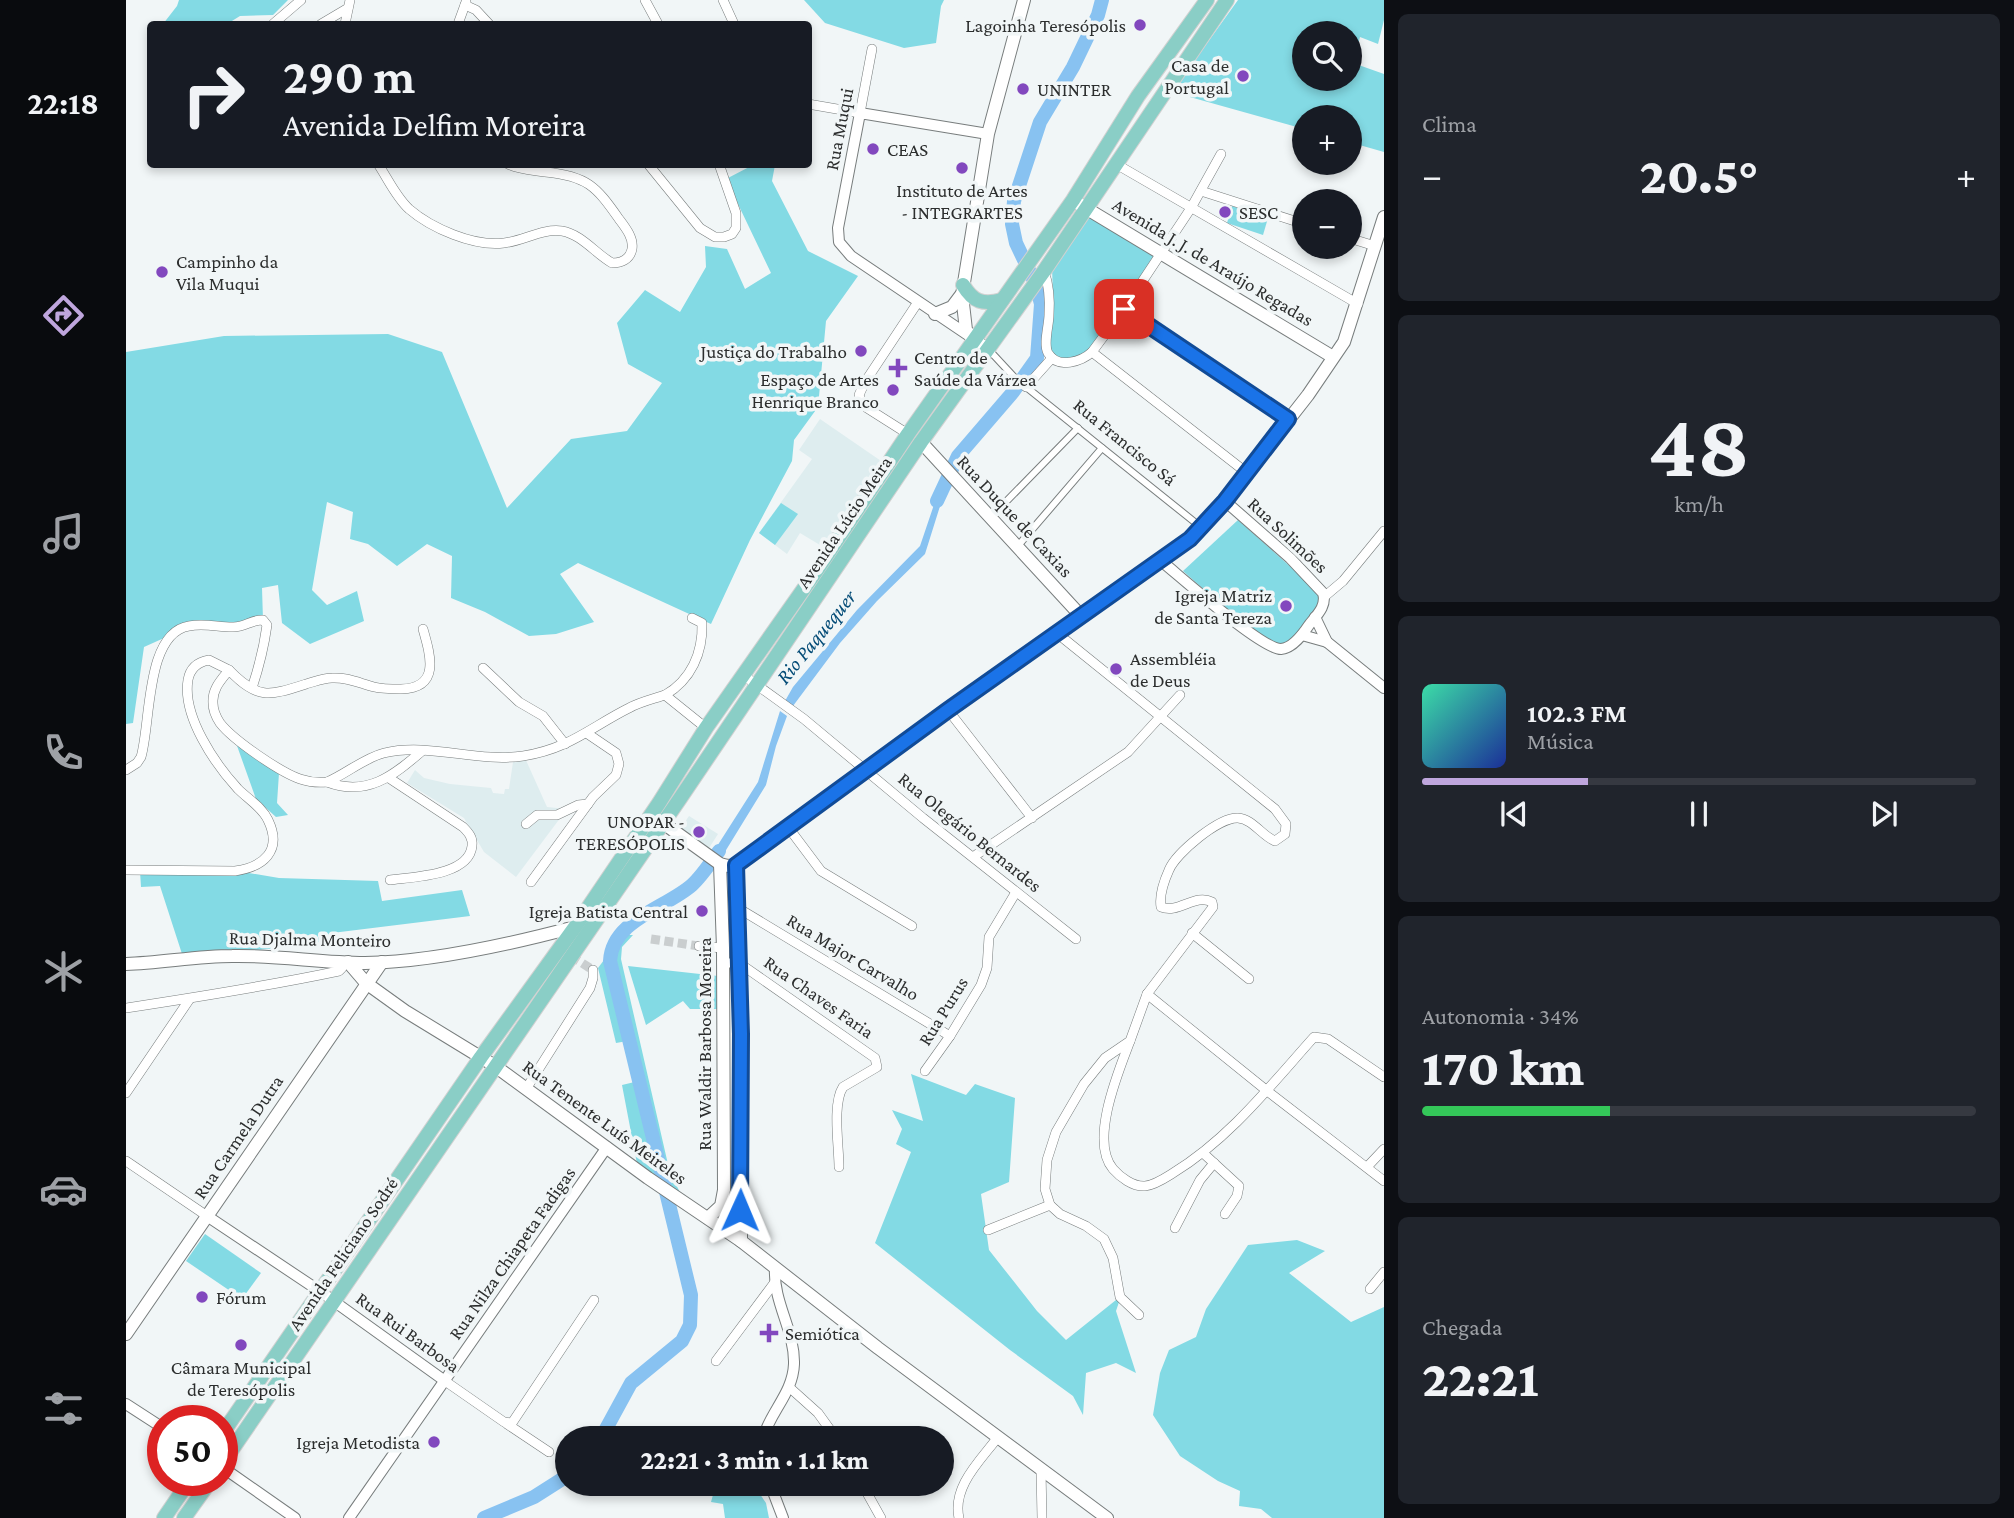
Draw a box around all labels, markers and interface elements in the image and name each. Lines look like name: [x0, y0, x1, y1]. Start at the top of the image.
place label: Lagoinha Teresópolis: [965, 15, 1126, 36]
marker: Lagoinha Teresópolis: [1132, 17, 1148, 33]
map controls: [1292, 21, 1362, 259]
button: search: [1292, 21, 1362, 91]
icon: right: [168, 49, 259, 140]
text: 290 m: [283, 49, 415, 104]
place label: Casa de Portugal: [1164, 55, 1229, 98]
marker: Casa de Portugal: [1235, 68, 1251, 84]
place label: UNINTER: [1037, 79, 1112, 100]
marker: UNINTER: [1015, 81, 1031, 97]
text: 22:18: [27, 85, 99, 121]
street label: Rua Muqui: [821, 86, 857, 172]
button: +: [1292, 105, 1362, 175]
text: Avenida Delfim Moreira: [283, 107, 586, 143]
text: Clima: [1422, 111, 1477, 137]
place label: CEAS: [887, 139, 928, 160]
marker: CEAS: [865, 141, 881, 157]
text: 20.5°: [1639, 146, 1759, 204]
text: −: [1422, 154, 1442, 196]
text: +: [1956, 154, 1976, 196]
marker: Instituto de Artes - INTEGRARTES: [954, 160, 970, 176]
place label: Instituto de Artes - INTEGRARTES: [896, 180, 1028, 223]
button: −: [1292, 189, 1362, 259]
street label: Avenida J. J. de Araújo Regadas: [1108, 194, 1317, 331]
place label: SESC: [1239, 202, 1278, 223]
marker: SESC: [1217, 204, 1233, 220]
place label: Campinho da Vila Muqui: [176, 251, 279, 294]
marker: Campinho da Vila Muqui: [154, 264, 170, 280]
pin: [1094, 279, 1154, 339]
icon: arrive: [1105, 290, 1143, 328]
icon: directions: [39, 291, 88, 340]
place label: Justiça do Trabalho: [699, 341, 847, 362]
marker: Justiça do Trabalho: [853, 343, 869, 359]
place label: Centro de Saúde da Várzea: [914, 347, 1037, 390]
marker: Centro de Saúde da Várzea: [888, 358, 908, 378]
place label: Espaço de Artes Henrique Branco: [752, 369, 879, 412]
marker: Espaço de Artes Henrique Branco: [885, 382, 901, 398]
street label: Rua Francisco Sá: [1069, 394, 1181, 490]
text: 48: [1648, 394, 1750, 496]
street label: Rua Duque de Caxias: [953, 451, 1077, 581]
street label: Avenida Lúcio Meira: [792, 452, 896, 592]
text: km/h: [1674, 491, 1724, 517]
street label: Rua Solimões: [1244, 493, 1332, 577]
icon: music: [39, 509, 88, 558]
water label: Rio Paquequer: [771, 585, 861, 689]
place label: Igreja Matriz de Santa Tereza: [1154, 585, 1272, 628]
marker: Igreja Matriz de Santa Tereza: [1278, 598, 1294, 614]
place label: Assembléia de Deus: [1130, 648, 1216, 691]
marker: Assembléia de Deus: [1108, 661, 1124, 677]
text: 102.3 FM: [1527, 699, 1627, 728]
icon: phone: [39, 728, 88, 777]
text: Música: [1527, 728, 1594, 754]
street label: Rua Olegário Bernardes: [894, 768, 1046, 896]
icon: previous: [1495, 795, 1533, 833]
icon: pause: [1680, 795, 1718, 833]
icon: next: [1865, 795, 1903, 833]
place label: UNOPAR - TERESÓPOLIS: [576, 811, 685, 854]
marker: UNOPAR - TERESÓPOLIS: [691, 824, 707, 840]
place label: Igreja Batista Central: [529, 901, 688, 923]
marker: Igreja Batista Central: [694, 903, 710, 919]
street label: Rua Major Carvalho: [783, 909, 923, 1006]
street label: Rua Djalma Monteiro: [229, 927, 391, 952]
street label: Rua Waldir Barbosa Moreira: [694, 937, 715, 1151]
icon: climate: [39, 947, 88, 996]
street label: Rua Chaves Faria: [760, 951, 878, 1043]
street label: Rua Purus: [914, 973, 972, 1049]
text: Autonomia · 34%: [1422, 1003, 1579, 1029]
text: 170 km: [1422, 1038, 1584, 1096]
street label: Rua Tenente Luís Meireles: [519, 1055, 691, 1189]
street label: Rua Carmela Dutra: [189, 1071, 287, 1203]
street label: Rua Nilza Chiapeta Fadigas: [444, 1163, 580, 1343]
icon: car: [39, 1165, 88, 1214]
position arrow: [703, 1173, 777, 1247]
street label: Avenida Feliciano Sodré: [284, 1174, 402, 1334]
place label: Fórum: [216, 1287, 266, 1308]
street label: Rua Rui Barbosa: [352, 1287, 464, 1377]
marker: Fórum: [194, 1289, 210, 1305]
text: Chegada: [1422, 1314, 1502, 1340]
marker: Semiótica: [759, 1323, 779, 1343]
place label: Semiótica: [785, 1323, 860, 1344]
marker: Câmara Municipal de Teresópolis: [233, 1337, 249, 1353]
text: 22:21: [1422, 1349, 1539, 1407]
place label: Câmara Municipal de Teresópolis: [171, 1357, 311, 1400]
icon: filters: [39, 1384, 88, 1433]
speed limit sign: 50: [147, 1405, 238, 1496]
place label: Igreja Metodista: [296, 1432, 420, 1454]
marker: Igreja Metodista: [426, 1434, 442, 1450]
text: 22:21 · 3 min · 1.1 km: [640, 1446, 869, 1475]

